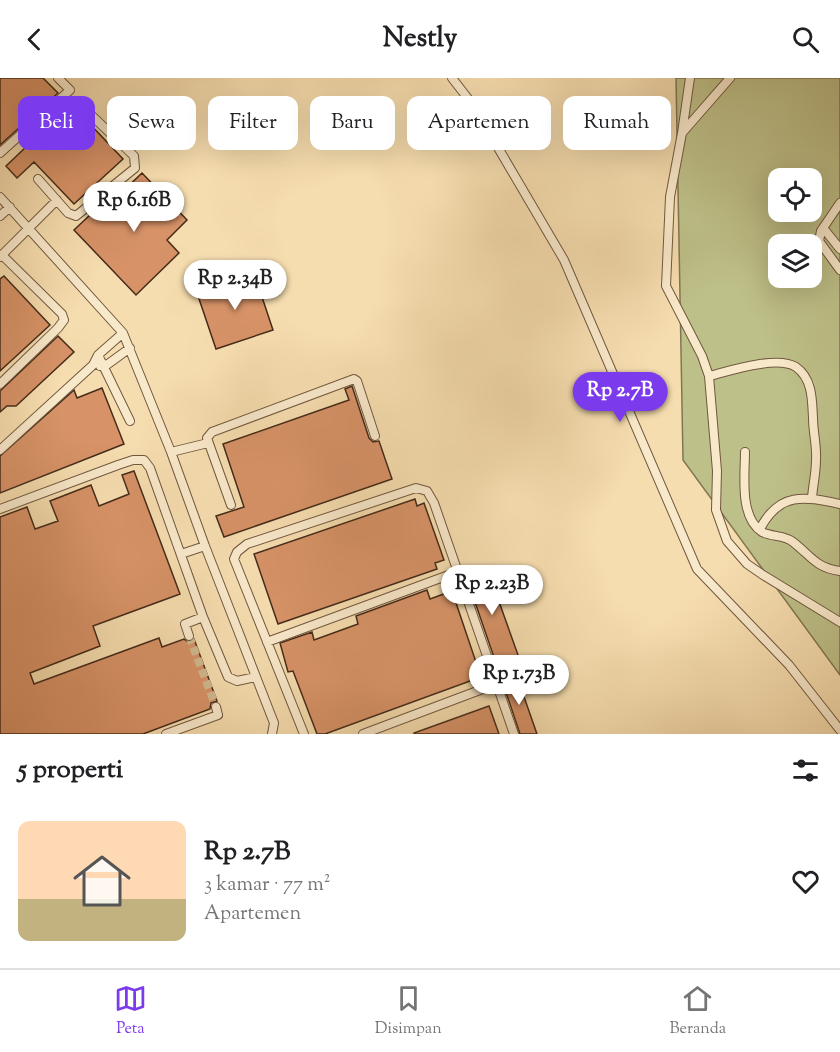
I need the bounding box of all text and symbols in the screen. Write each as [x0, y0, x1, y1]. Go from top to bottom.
text: Nestly [383, 20, 457, 59]
icon: back [18, 23, 51, 56]
icon: search [789, 23, 822, 56]
chip: Beli [18, 96, 95, 150]
chip: Sewa [107, 96, 196, 150]
chip: Filter [208, 96, 298, 150]
chip: Baru [310, 96, 395, 150]
chip: Apartemen [407, 96, 551, 150]
chip: Rumah [563, 96, 671, 150]
map controls [768, 168, 822, 288]
button: locate [768, 168, 822, 222]
pin: Rp 6.16B [72, 182, 196, 233]
text: Rp 6.16B [97, 187, 171, 216]
button: layers [768, 234, 822, 288]
pin: Rp 2.34B [173, 260, 297, 311]
text: Rp 2.34B [198, 265, 272, 294]
pin: Rp 2.7B [565, 372, 675, 423]
text: Rp 2.7B [587, 377, 653, 406]
pin: Rp 2.23B [430, 565, 554, 616]
text: Rp 2.23B [455, 570, 529, 599]
pin: Rp 1.73B [457, 655, 581, 706]
text: Rp 1.73B [483, 660, 555, 689]
text: 5 properti [18, 752, 123, 789]
icon: filters [789, 754, 822, 787]
text: Rp 2.7B [204, 834, 291, 871]
icon: home [66, 845, 138, 917]
icon: heart [789, 865, 822, 898]
text: 3 kamar · 77 m² [204, 871, 331, 900]
text: Apartemen [204, 900, 301, 929]
tab: Peta [114, 982, 147, 1041]
tab: Disimpan [375, 982, 442, 1041]
tab: Beranda [669, 982, 726, 1041]

